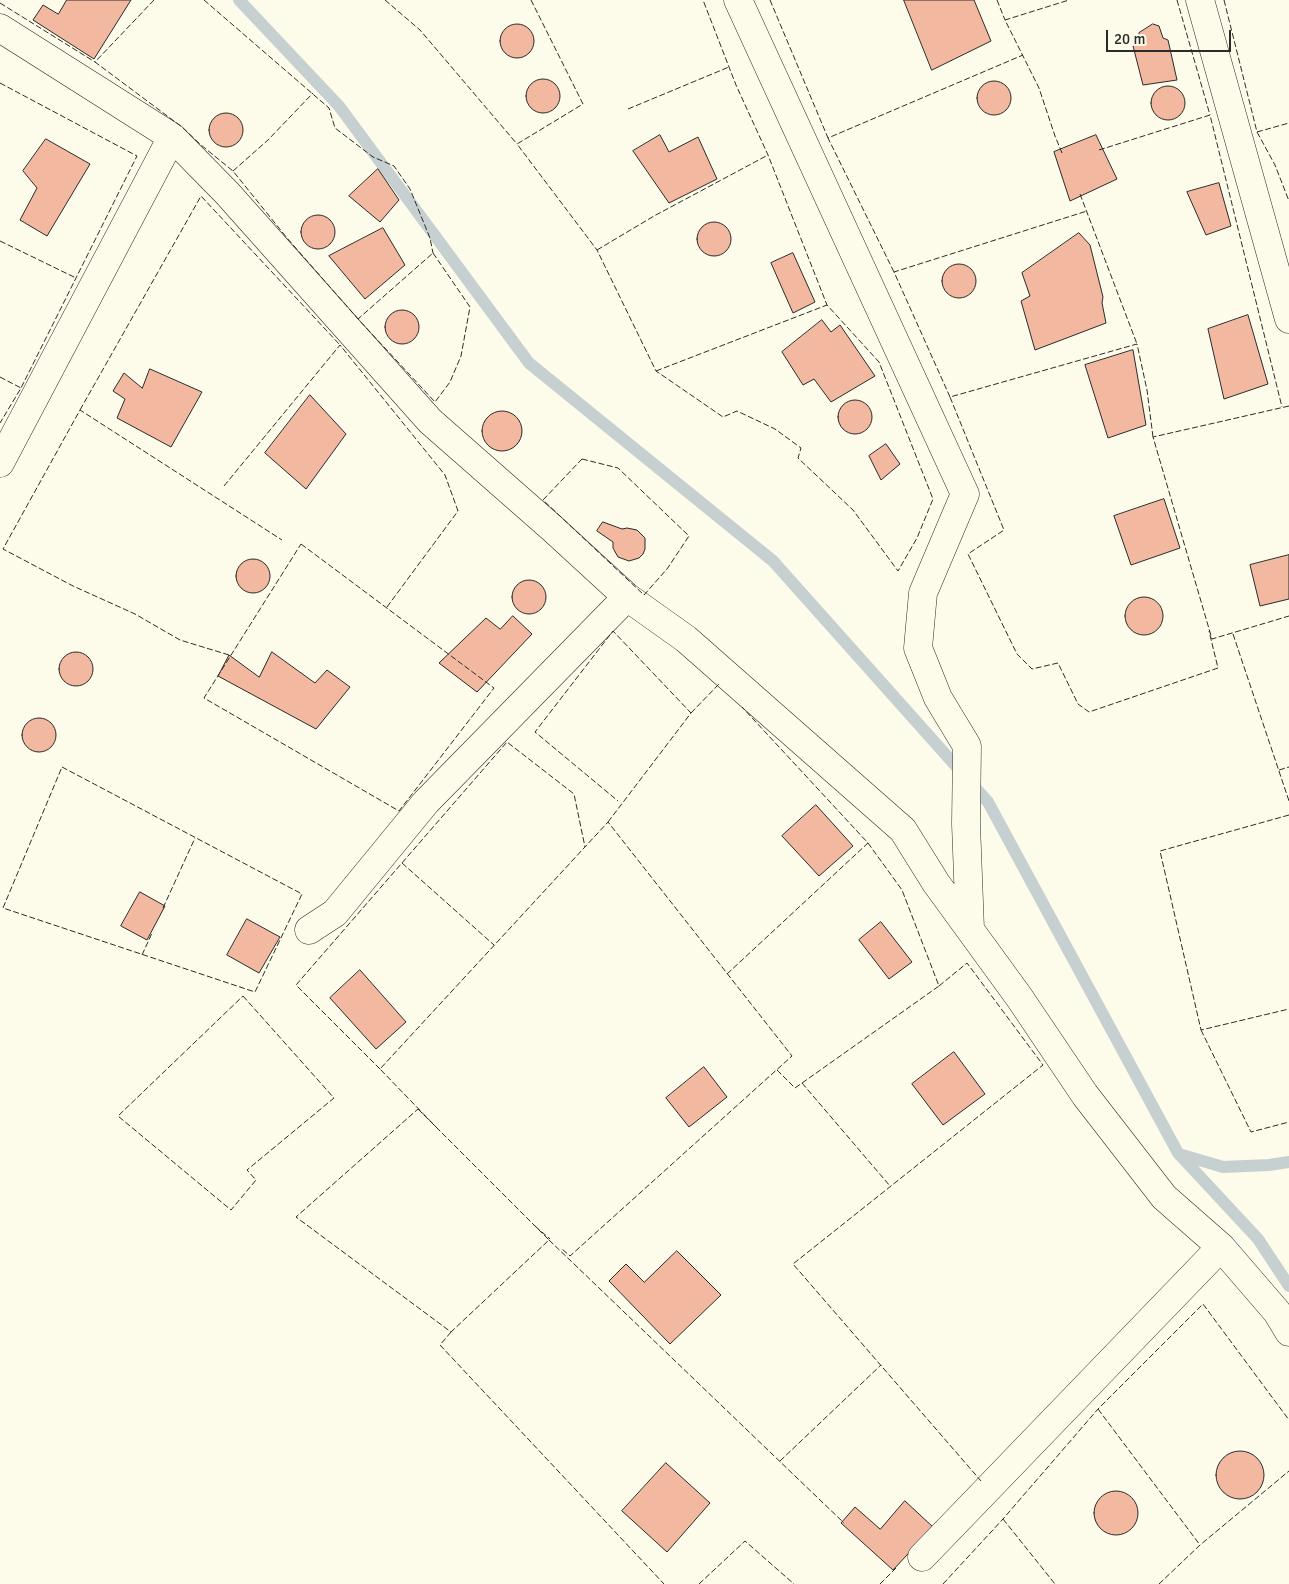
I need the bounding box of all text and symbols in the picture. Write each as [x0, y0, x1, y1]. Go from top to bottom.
scale bar [1109, 20, 1234, 52]
text: 20 m [1114, 30, 1145, 48]

